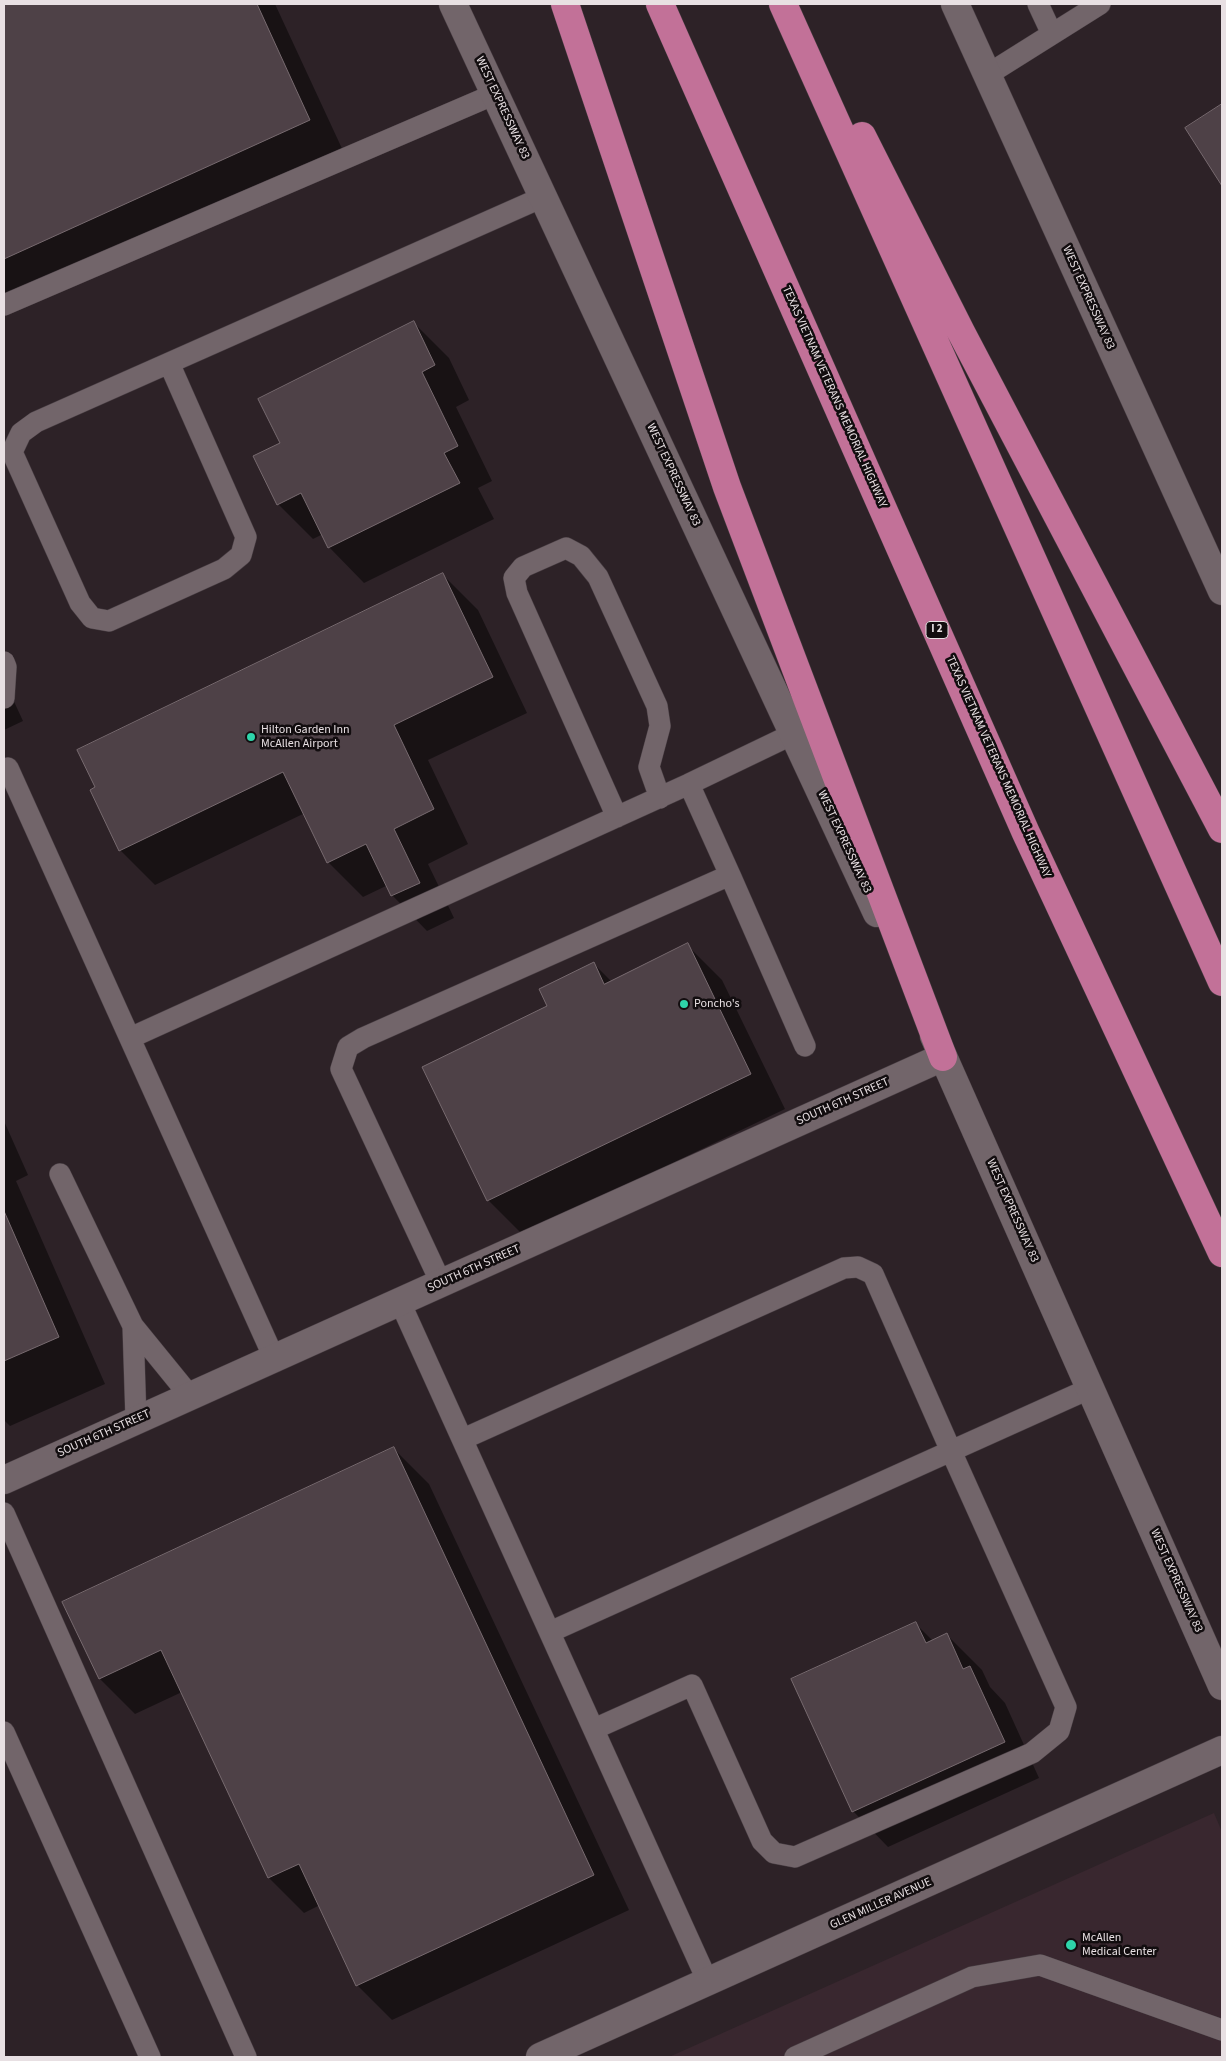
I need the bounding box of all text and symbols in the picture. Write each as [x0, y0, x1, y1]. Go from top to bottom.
street label: WEST EXPRESSWAY 83 [472, 54, 532, 162]
street label: WEST EXPRESSWAY 83 [1059, 244, 1117, 352]
street label: TEXAS VIETNAM VETERANS MEMORIAL HIGHWAY [778, 284, 890, 510]
street label: WEST EXPRESSWAY 83 [643, 421, 703, 529]
road number: I 2 [926, 622, 948, 638]
street label: TEXAS VIETNAM VETERANS MEMORIAL HIGHWAY [942, 654, 1054, 880]
place label: Hilton Garden Inn McAllen Airport [261, 723, 350, 751]
marker: Hilton Garden Inn McAllen Airport [245, 731, 257, 743]
street label: WEST EXPRESSWAY 83 [814, 788, 874, 896]
place label: Poncho's [694, 997, 740, 1011]
marker: Poncho's [678, 998, 690, 1010]
street label: SOUTH 6TH STREET [794, 1075, 892, 1129]
street label: WEST EXPRESSWAY 83 [983, 1157, 1041, 1265]
street label: SOUTH 6TH STREET [425, 1242, 523, 1296]
street label: SOUTH 6TH STREET [55, 1407, 153, 1461]
street label: WEST EXPRESSWAY 83 [1147, 1527, 1205, 1635]
street label: GLEN MILLER AVENUE [828, 1875, 934, 1933]
place label: McAllen Medical Center [1082, 1931, 1157, 1959]
marker: McAllen Medical Center [1064, 1938, 1078, 1952]

